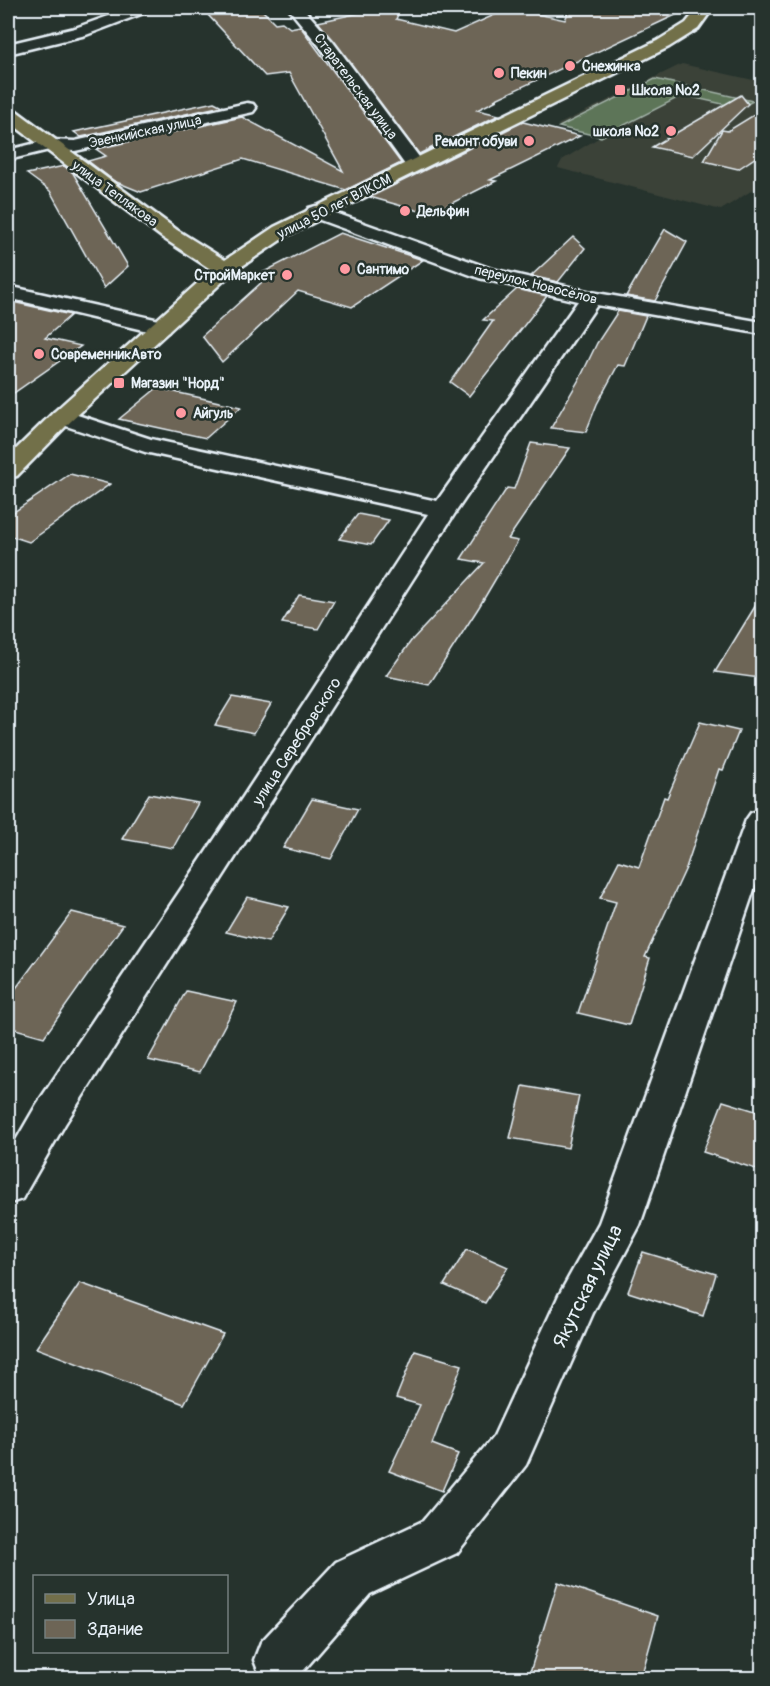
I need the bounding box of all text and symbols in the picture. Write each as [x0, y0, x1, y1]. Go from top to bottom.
street label: Старательская улица [310, 30, 401, 143]
place label: Снежинка [582, 58, 641, 75]
marker: Снежинка [563, 59, 577, 73]
place label: Пекин [511, 65, 547, 82]
marker: Пекин [492, 66, 506, 80]
place label: Школа №2 [631, 82, 700, 99]
marker: Школа №2 [613, 83, 627, 97]
street label: Эвенкийская улица [87, 111, 203, 152]
place label: школа №2 [593, 123, 659, 140]
marker: школа №2 [664, 124, 678, 138]
place label: Ремонт обуви [435, 133, 518, 150]
marker: Ремонт обуви [522, 134, 536, 148]
street label: улица Теплякова [68, 156, 161, 230]
street label: улица 50 лет ВЛКСМ [274, 170, 394, 243]
place label: Дельфин [416, 203, 469, 220]
marker: Дельфин [398, 204, 412, 218]
place label: Сантимо [357, 261, 410, 278]
street label: переулок Новосёлов [473, 261, 599, 308]
marker: Сантимо [338, 262, 352, 276]
place label: СтройМаркет [194, 267, 276, 284]
marker: СтройМаркет [280, 268, 294, 282]
place label: СовременникАвто [51, 346, 162, 363]
marker: СовременникАвто [32, 347, 46, 361]
place label: Магазин "Норд" [131, 375, 225, 392]
marker: Магазин "Норд" [112, 376, 126, 390]
place label: Айгуль [193, 405, 233, 422]
marker: Айгуль [174, 406, 188, 420]
street label: улица Серебровского [247, 673, 346, 810]
street label: Якутская улица [547, 1221, 628, 1352]
legend [33, 1575, 228, 1653]
text: Улица [87, 1588, 135, 1611]
text: Здание [87, 1618, 143, 1641]

